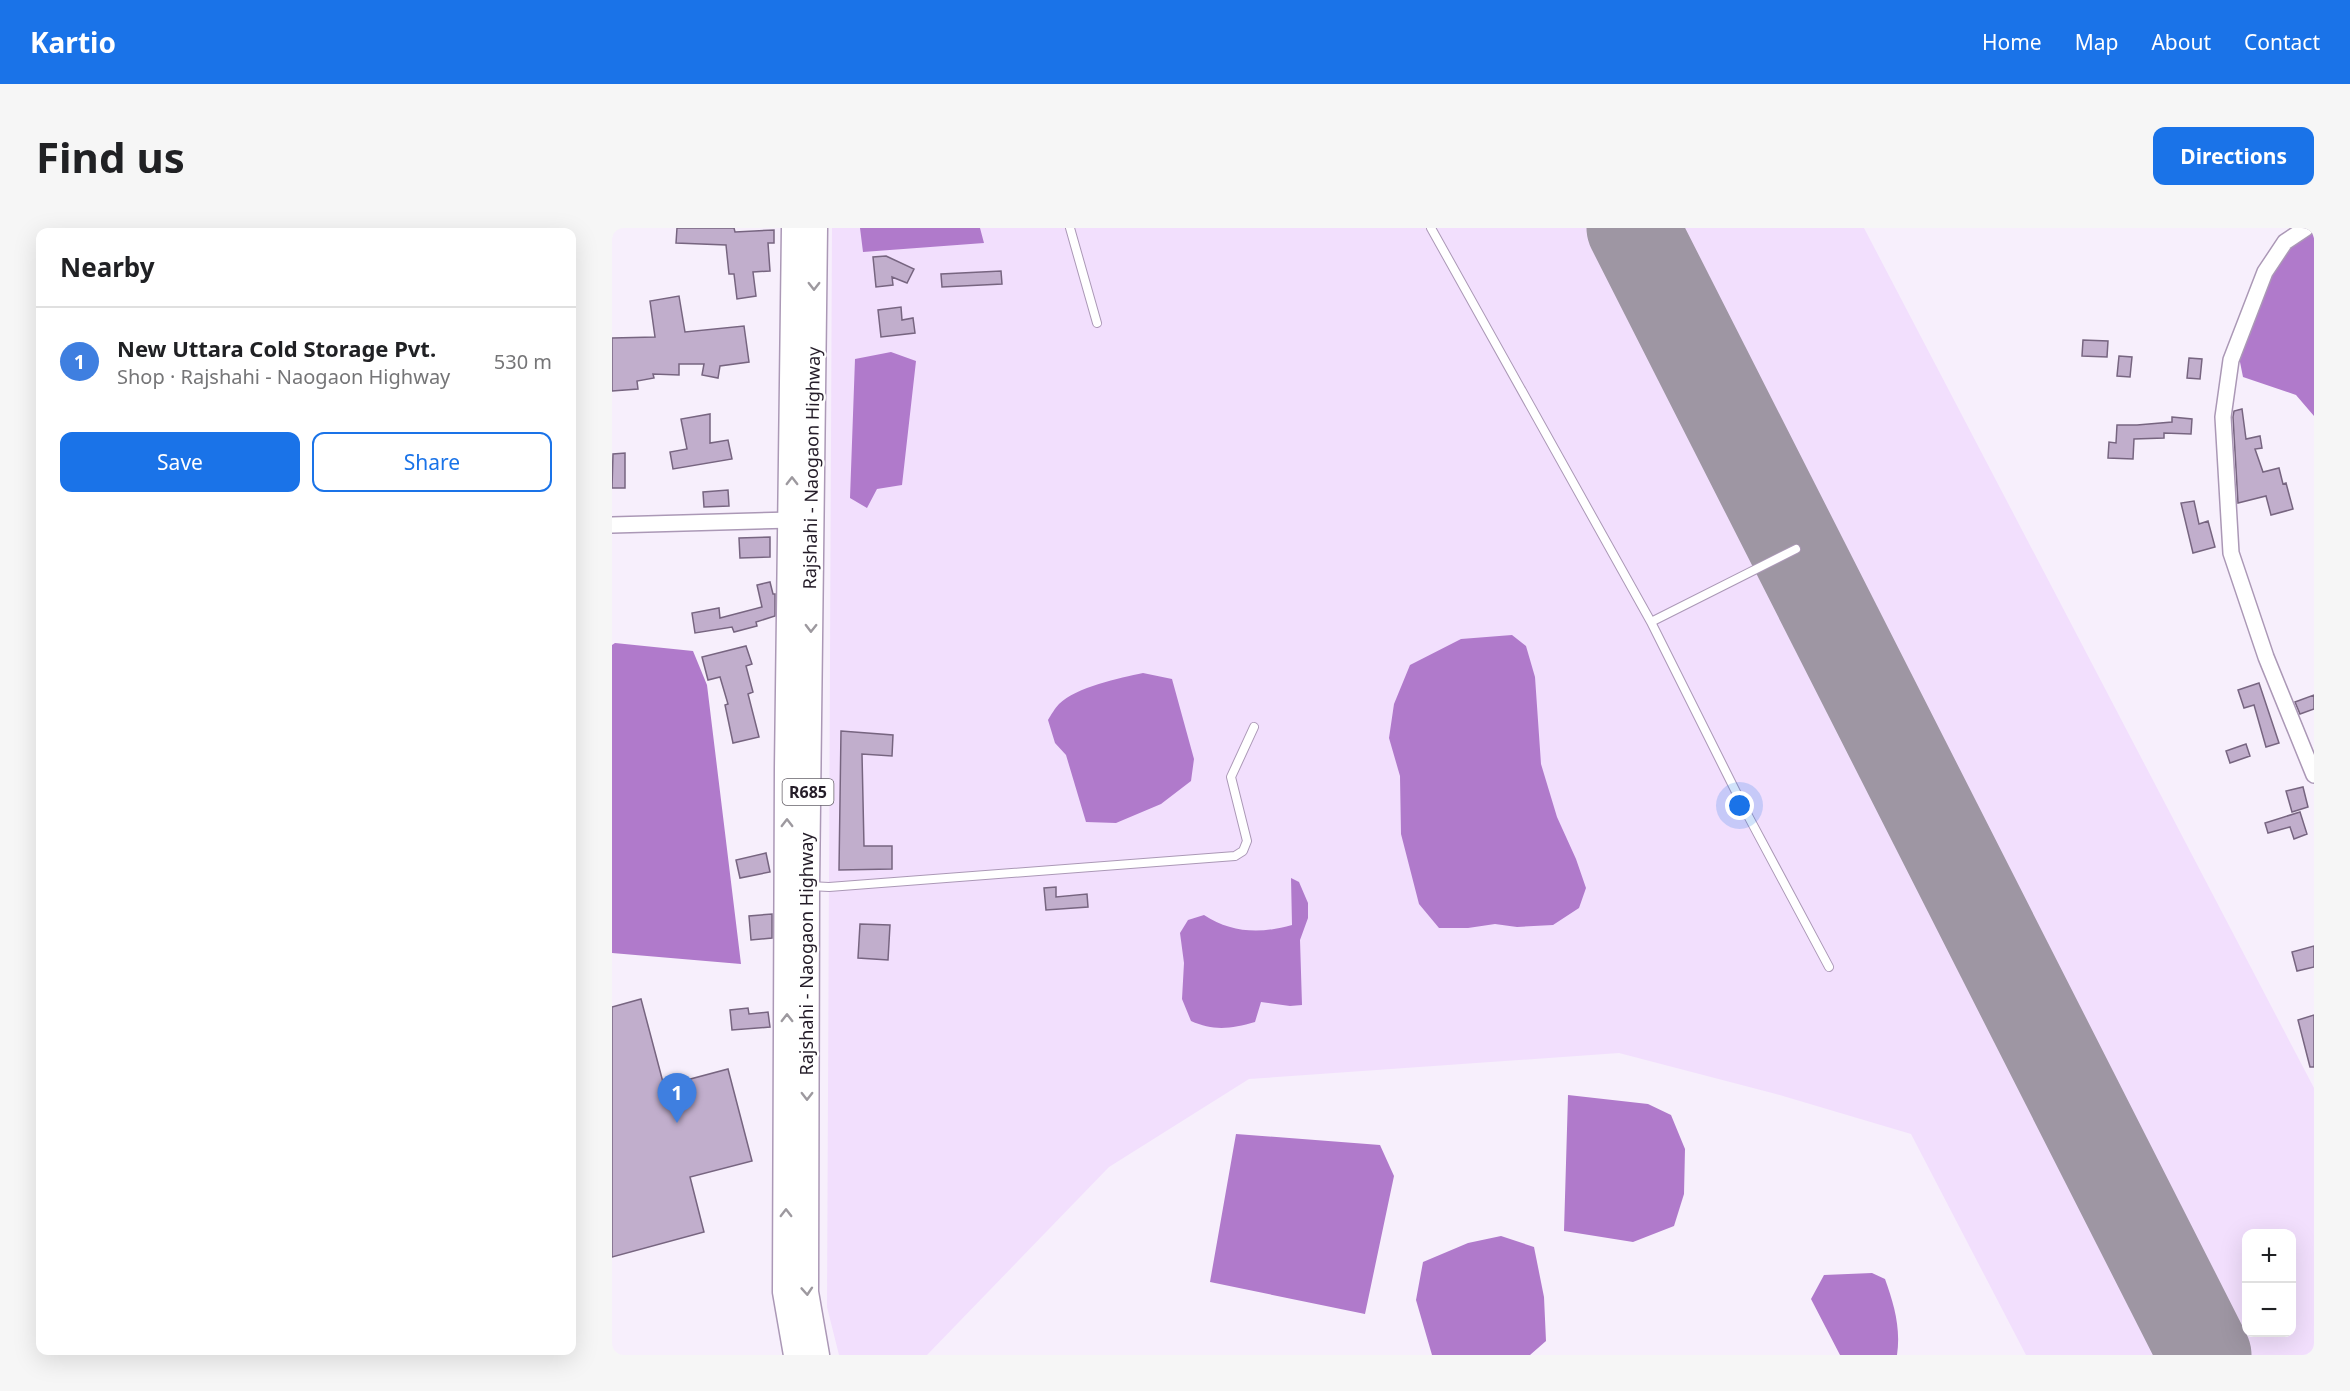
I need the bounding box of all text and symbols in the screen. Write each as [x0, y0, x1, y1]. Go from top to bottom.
text: Kartio [30, 23, 116, 61]
text: Home [1982, 28, 2042, 56]
text: Map [2075, 28, 2118, 56]
text: About [2151, 28, 2211, 56]
text: Contact [2244, 28, 2320, 56]
button: Directions [2153, 127, 2314, 185]
text: Find us [36, 128, 185, 185]
text: Nearby [60, 249, 155, 285]
one-way arrow [808, 282, 820, 291]
text: New Uttara Cold Storage Pvt. [117, 333, 436, 363]
street label: Rajshahi - Naogaon Highway [797, 346, 825, 590]
text: 1 [74, 348, 85, 375]
text: 530 m [494, 348, 552, 375]
text: Shop · Rajshahi - Naogaon Highway [117, 363, 450, 390]
button: Save [60, 432, 300, 492]
button: Share [312, 432, 552, 492]
one-way arrow [786, 477, 798, 486]
one-way arrow [804, 624, 817, 633]
road number: R685 [782, 779, 834, 805]
your location [1725, 791, 1754, 820]
one-way arrow [781, 819, 793, 828]
street label: Rajshahi - Naogaon Highway [794, 832, 818, 1075]
one-way arrow [781, 1014, 793, 1023]
pin: 1 [658, 1074, 696, 1123]
one-way arrow [801, 1092, 813, 1101]
one-way arrow [780, 1209, 792, 1218]
map controls [2242, 1229, 2296, 1337]
button: + [2242, 1229, 2296, 1283]
button: − [2242, 1283, 2296, 1337]
one-way arrow [800, 1287, 813, 1296]

